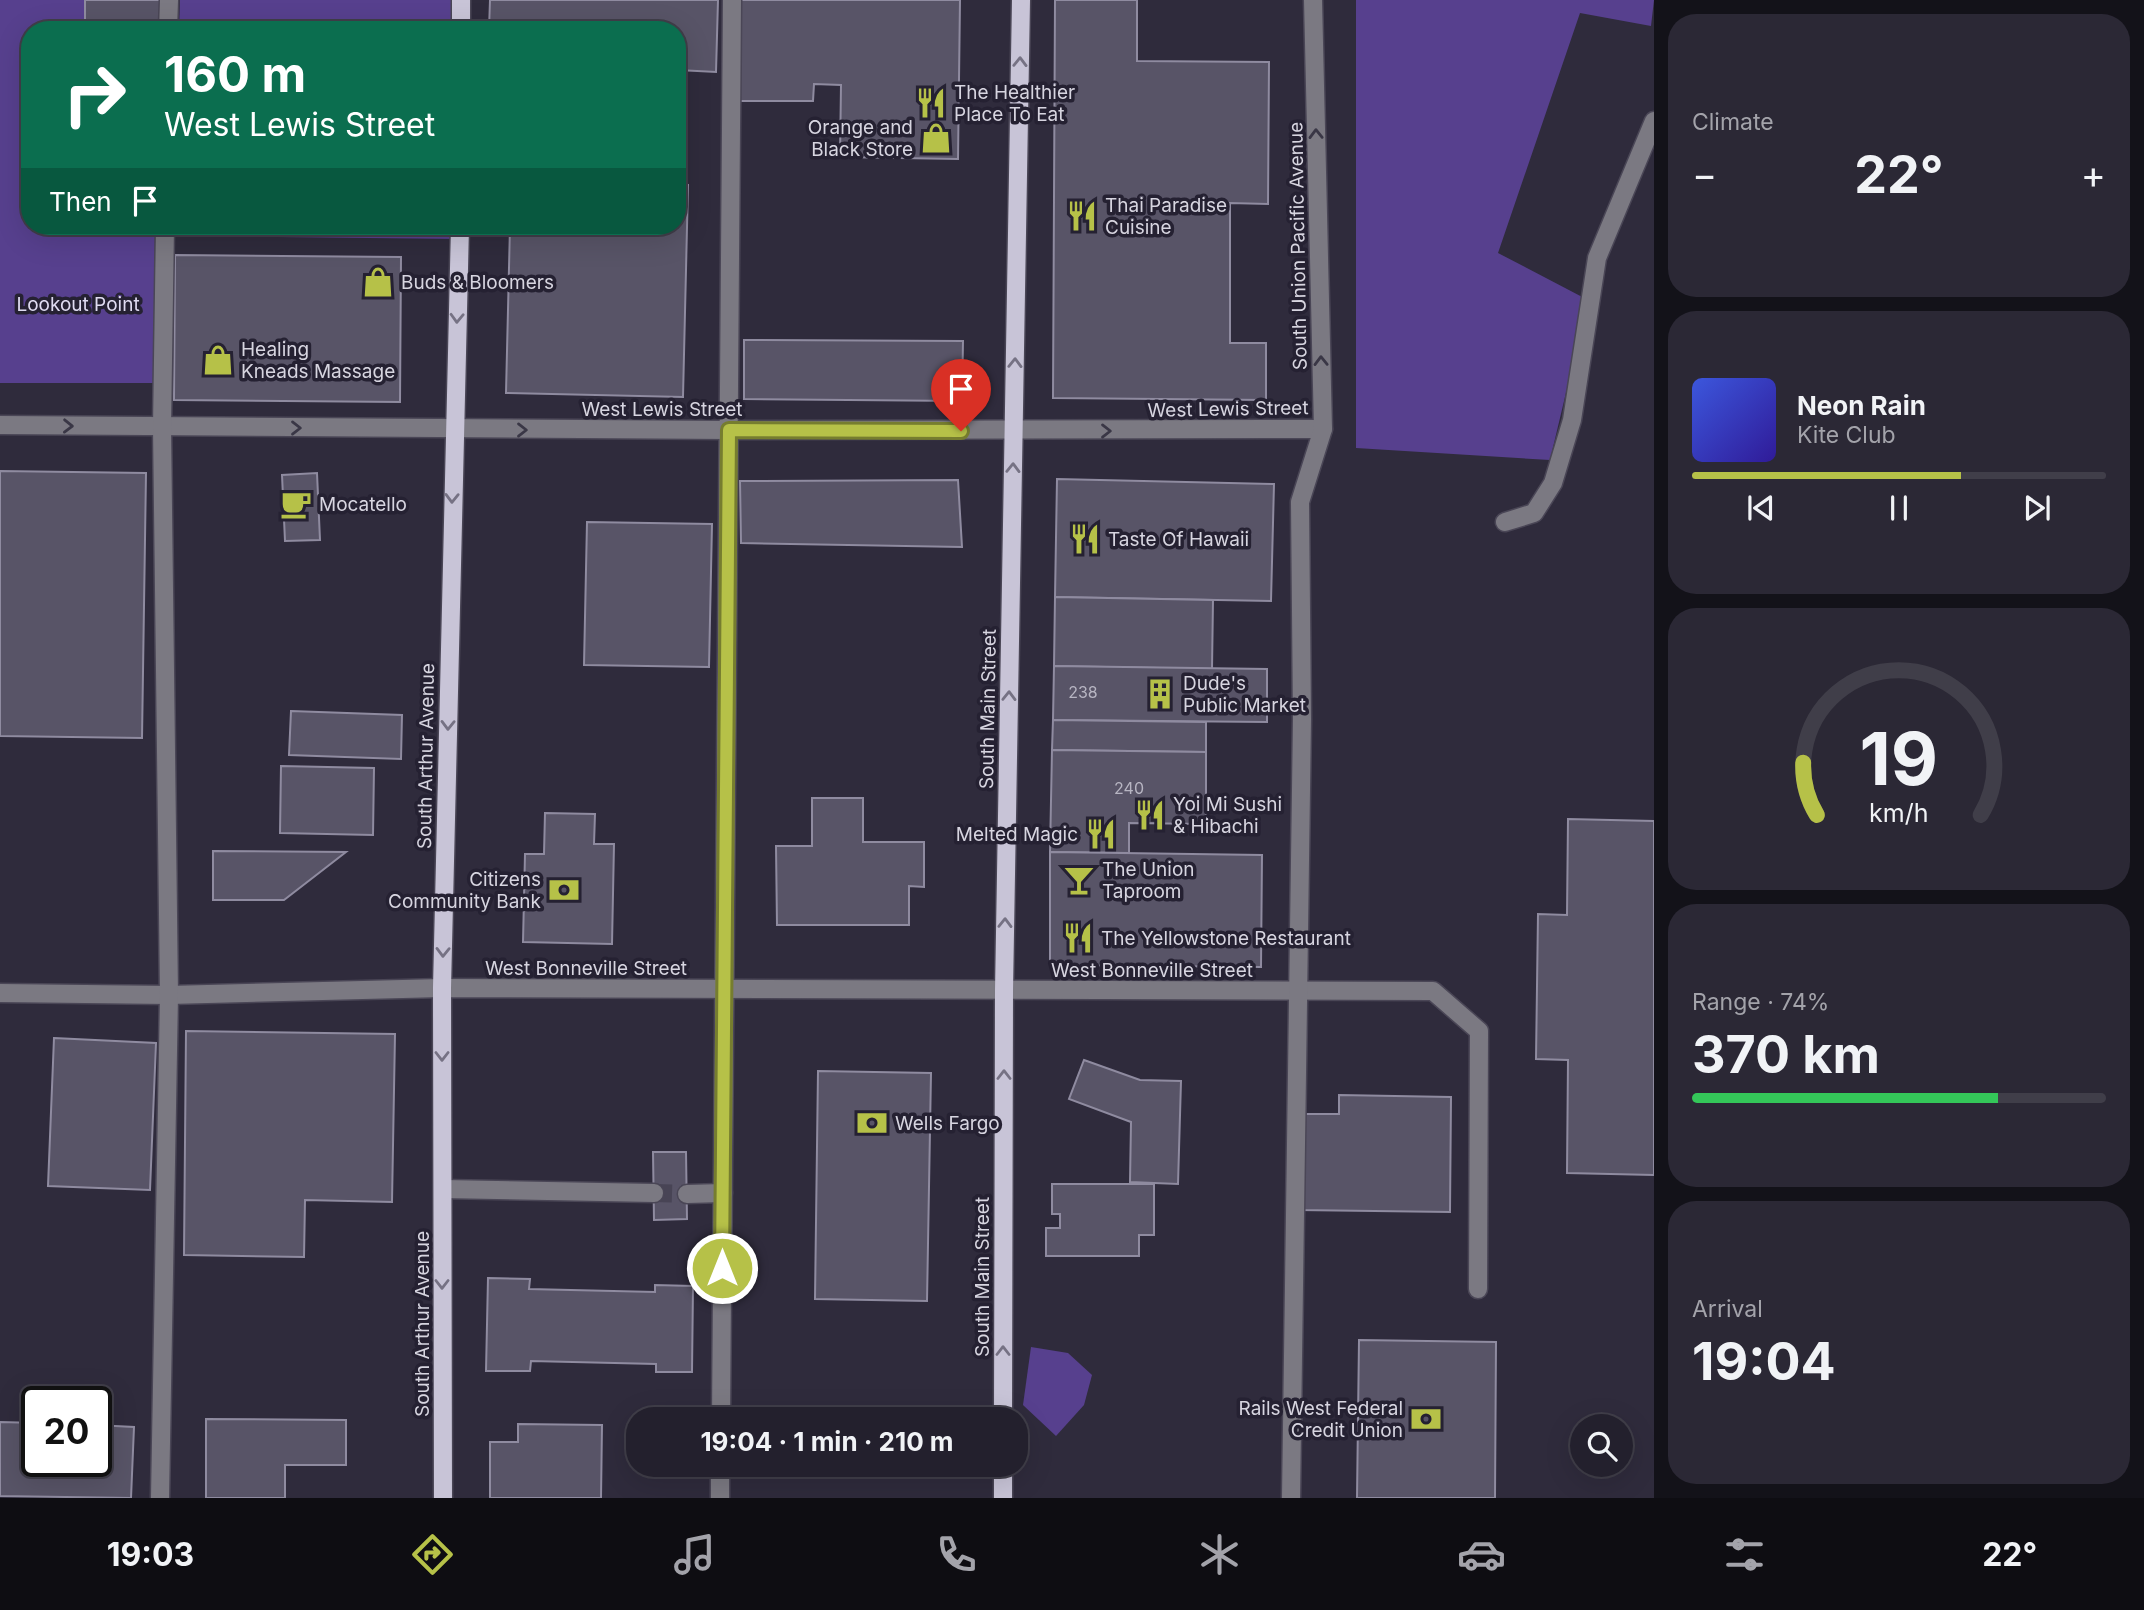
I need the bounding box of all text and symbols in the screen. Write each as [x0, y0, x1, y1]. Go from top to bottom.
text: 160 m [164, 45, 306, 104]
icon: right [49, 49, 140, 140]
one-way arrow [1012, 56, 1028, 66]
place label: The Healthier Place To Eat [954, 81, 1075, 126]
restaurant icon: The Healthier Place To Eat [914, 86, 948, 120]
text: West Lewis Street [164, 105, 435, 144]
text: Climate [1692, 108, 1774, 136]
place label: Orange and Black Store [808, 116, 913, 161]
shop icon: Orange and Black Store [919, 121, 953, 155]
street label: South Union Pacific Avenue [1284, 122, 1312, 370]
one-way arrow [1309, 128, 1324, 139]
text: 22° [1854, 143, 1944, 206]
text: − [1692, 151, 1717, 197]
text: + [2081, 151, 2106, 197]
icon: arrive [126, 182, 164, 220]
text: Then [49, 186, 112, 217]
place label: Thai Paradise Cuisine [1105, 194, 1227, 239]
restaurant icon: Thai Paradise Cuisine [1065, 199, 1099, 233]
shop icon: Buds & Bloomers [361, 265, 395, 299]
place label: Buds & Bloomers [401, 271, 554, 294]
park label: Lookout Point [16, 293, 140, 316]
one-way arrow [450, 313, 465, 324]
place label: Healing Kneads Massage [241, 338, 395, 383]
shop icon: Healing Kneads Massage [201, 343, 235, 377]
one-way arrow [1314, 355, 1329, 366]
one-way arrow [1007, 357, 1022, 368]
pin [931, 359, 991, 431]
icon: arrive [942, 370, 980, 408]
text: Neon Rain [1797, 390, 1926, 421]
street label: West Lewis Street [1147, 396, 1309, 422]
street label: West Lewis Street [581, 398, 743, 421]
one-way arrow [63, 418, 74, 434]
one-way arrow [291, 420, 301, 436]
text: Kite Club [1797, 421, 1896, 449]
one-way arrow [517, 422, 528, 438]
one-way arrow [1101, 423, 1112, 439]
one-way arrow [1005, 462, 1020, 473]
cafe icon: Mocatello [279, 487, 313, 521]
icon: previous [1742, 489, 1780, 527]
icon: pause [1880, 489, 1918, 527]
icon: next [2018, 489, 2056, 527]
one-way arrow [445, 492, 460, 503]
place label: Mocatello [319, 493, 407, 516]
restaurant icon: Taste Of Hawaii [1068, 522, 1102, 556]
place label: Taste Of Hawaii [1108, 528, 1249, 551]
street label: South Main Street [975, 629, 1001, 789]
street label: South Arthur Avenue [413, 663, 439, 849]
place label: Dude's Public Market [1183, 672, 1306, 717]
building icon: Dude's Public Market [1143, 677, 1177, 711]
house number: 238 [1068, 682, 1098, 702]
one-way arrow [1001, 690, 1017, 700]
text: 19 [1860, 714, 1938, 803]
one-way arrow [440, 720, 455, 731]
house number: 240 [1114, 778, 1144, 798]
place label: Yoi Mi Sushi & Hibachi [1173, 793, 1282, 838]
restaurant icon: Yoi Mi Sushi & Hibachi [1133, 798, 1167, 832]
text: km/h [1869, 798, 1929, 828]
restaurant icon: Melted Magic [1084, 817, 1118, 851]
place label: Melted Magic [956, 823, 1078, 846]
place label: The Union Taproom [1102, 858, 1195, 903]
bar icon: The Union Taproom [1062, 863, 1096, 897]
place label: Citizens Community Bank [388, 868, 542, 913]
bank icon: Citizens Community Bank [547, 873, 581, 907]
one-way arrow [997, 917, 1013, 928]
restaurant icon: The Yellowstone Restaurant [1061, 921, 1095, 955]
place label: The Yellowstone Restaurant [1101, 927, 1351, 950]
one-way arrow [435, 948, 451, 958]
street label: West Bonneville Street [485, 957, 687, 980]
street label: West Bonneville Street [1051, 959, 1253, 982]
text: Range · 74% [1692, 988, 1829, 1016]
text: 370 km [1692, 1023, 1880, 1086]
one-way arrow [434, 1051, 450, 1062]
one-way arrow [996, 1069, 1012, 1079]
bank icon: Wells Fargo [855, 1106, 889, 1140]
place label: Wells Fargo [895, 1112, 1000, 1135]
street label: South Main Street [971, 1197, 994, 1357]
street label: South Arthur Avenue [411, 1231, 434, 1417]
position arrow [685, 1231, 759, 1305]
one-way arrow [434, 1279, 450, 1289]
text: Arrival [1692, 1295, 1763, 1323]
text: 19:04 [1692, 1330, 1836, 1393]
one-way arrow [995, 1345, 1011, 1356]
speed limit sign: 20 [21, 1386, 112, 1477]
place label: Rails West Federal Credit Union [1239, 1397, 1403, 1442]
bank icon: Rails West Federal Credit Union [1409, 1402, 1443, 1436]
map controls [1570, 1414, 1633, 1477]
button: search [1570, 1414, 1633, 1477]
text: 19:04 · 1 min · 210 m [700, 1426, 954, 1457]
icon: directions [408, 1530, 457, 1579]
icon: music [670, 1530, 719, 1579]
icon: phone [932, 1530, 981, 1579]
icon: climate [1195, 1530, 1244, 1579]
icon: car [1457, 1530, 1506, 1579]
icon: filters [1720, 1530, 1769, 1579]
text: 19:03 [107, 1535, 194, 1574]
text: 22° [1982, 1535, 2037, 1574]

